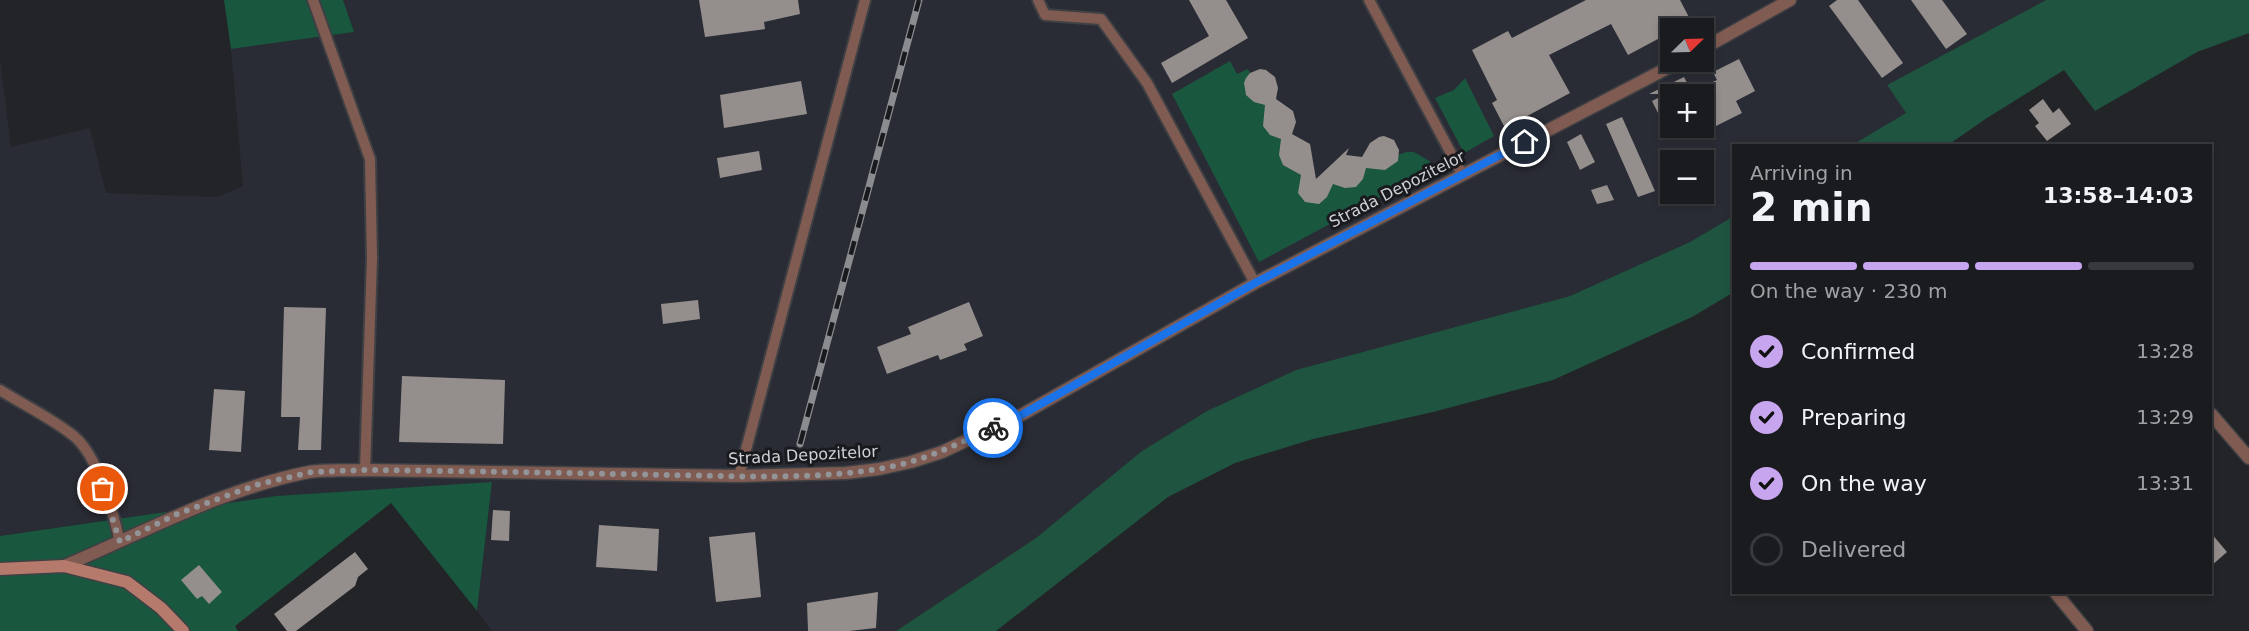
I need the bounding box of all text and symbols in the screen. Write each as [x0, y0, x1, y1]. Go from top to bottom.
north arrow [1660, 18, 1714, 72]
map controls [1660, 18, 1714, 204]
button: + [1660, 84, 1714, 138]
pin [1499, 116, 1550, 167]
icon: home [1508, 125, 1541, 158]
street label: Strada Depozitelor [1326, 146, 1468, 231]
button: − [1660, 150, 1714, 204]
text: Arriving in [1750, 161, 1853, 185]
text: 13:58–14:03 [2043, 183, 2194, 208]
text: 2 min [1750, 185, 1872, 230]
text: On the way · 230 m [1750, 279, 1948, 303]
icon: check [1750, 335, 1783, 368]
text: Confirmed [1801, 339, 1915, 364]
text: 13:28 [2136, 339, 2194, 363]
courier [963, 398, 1023, 458]
icon: check [1750, 401, 1783, 434]
text: Preparing [1801, 405, 1907, 430]
text: 13:29 [2136, 405, 2194, 429]
icon: bike [977, 412, 1010, 445]
street label: Strada Depozitelor [728, 442, 879, 468]
pin [77, 463, 128, 514]
icon: check [1750, 467, 1783, 500]
text: On the way [1801, 471, 1927, 496]
text: 13:31 [2136, 471, 2194, 495]
icon: bag [86, 472, 119, 505]
text: Delivered [1801, 537, 1906, 562]

